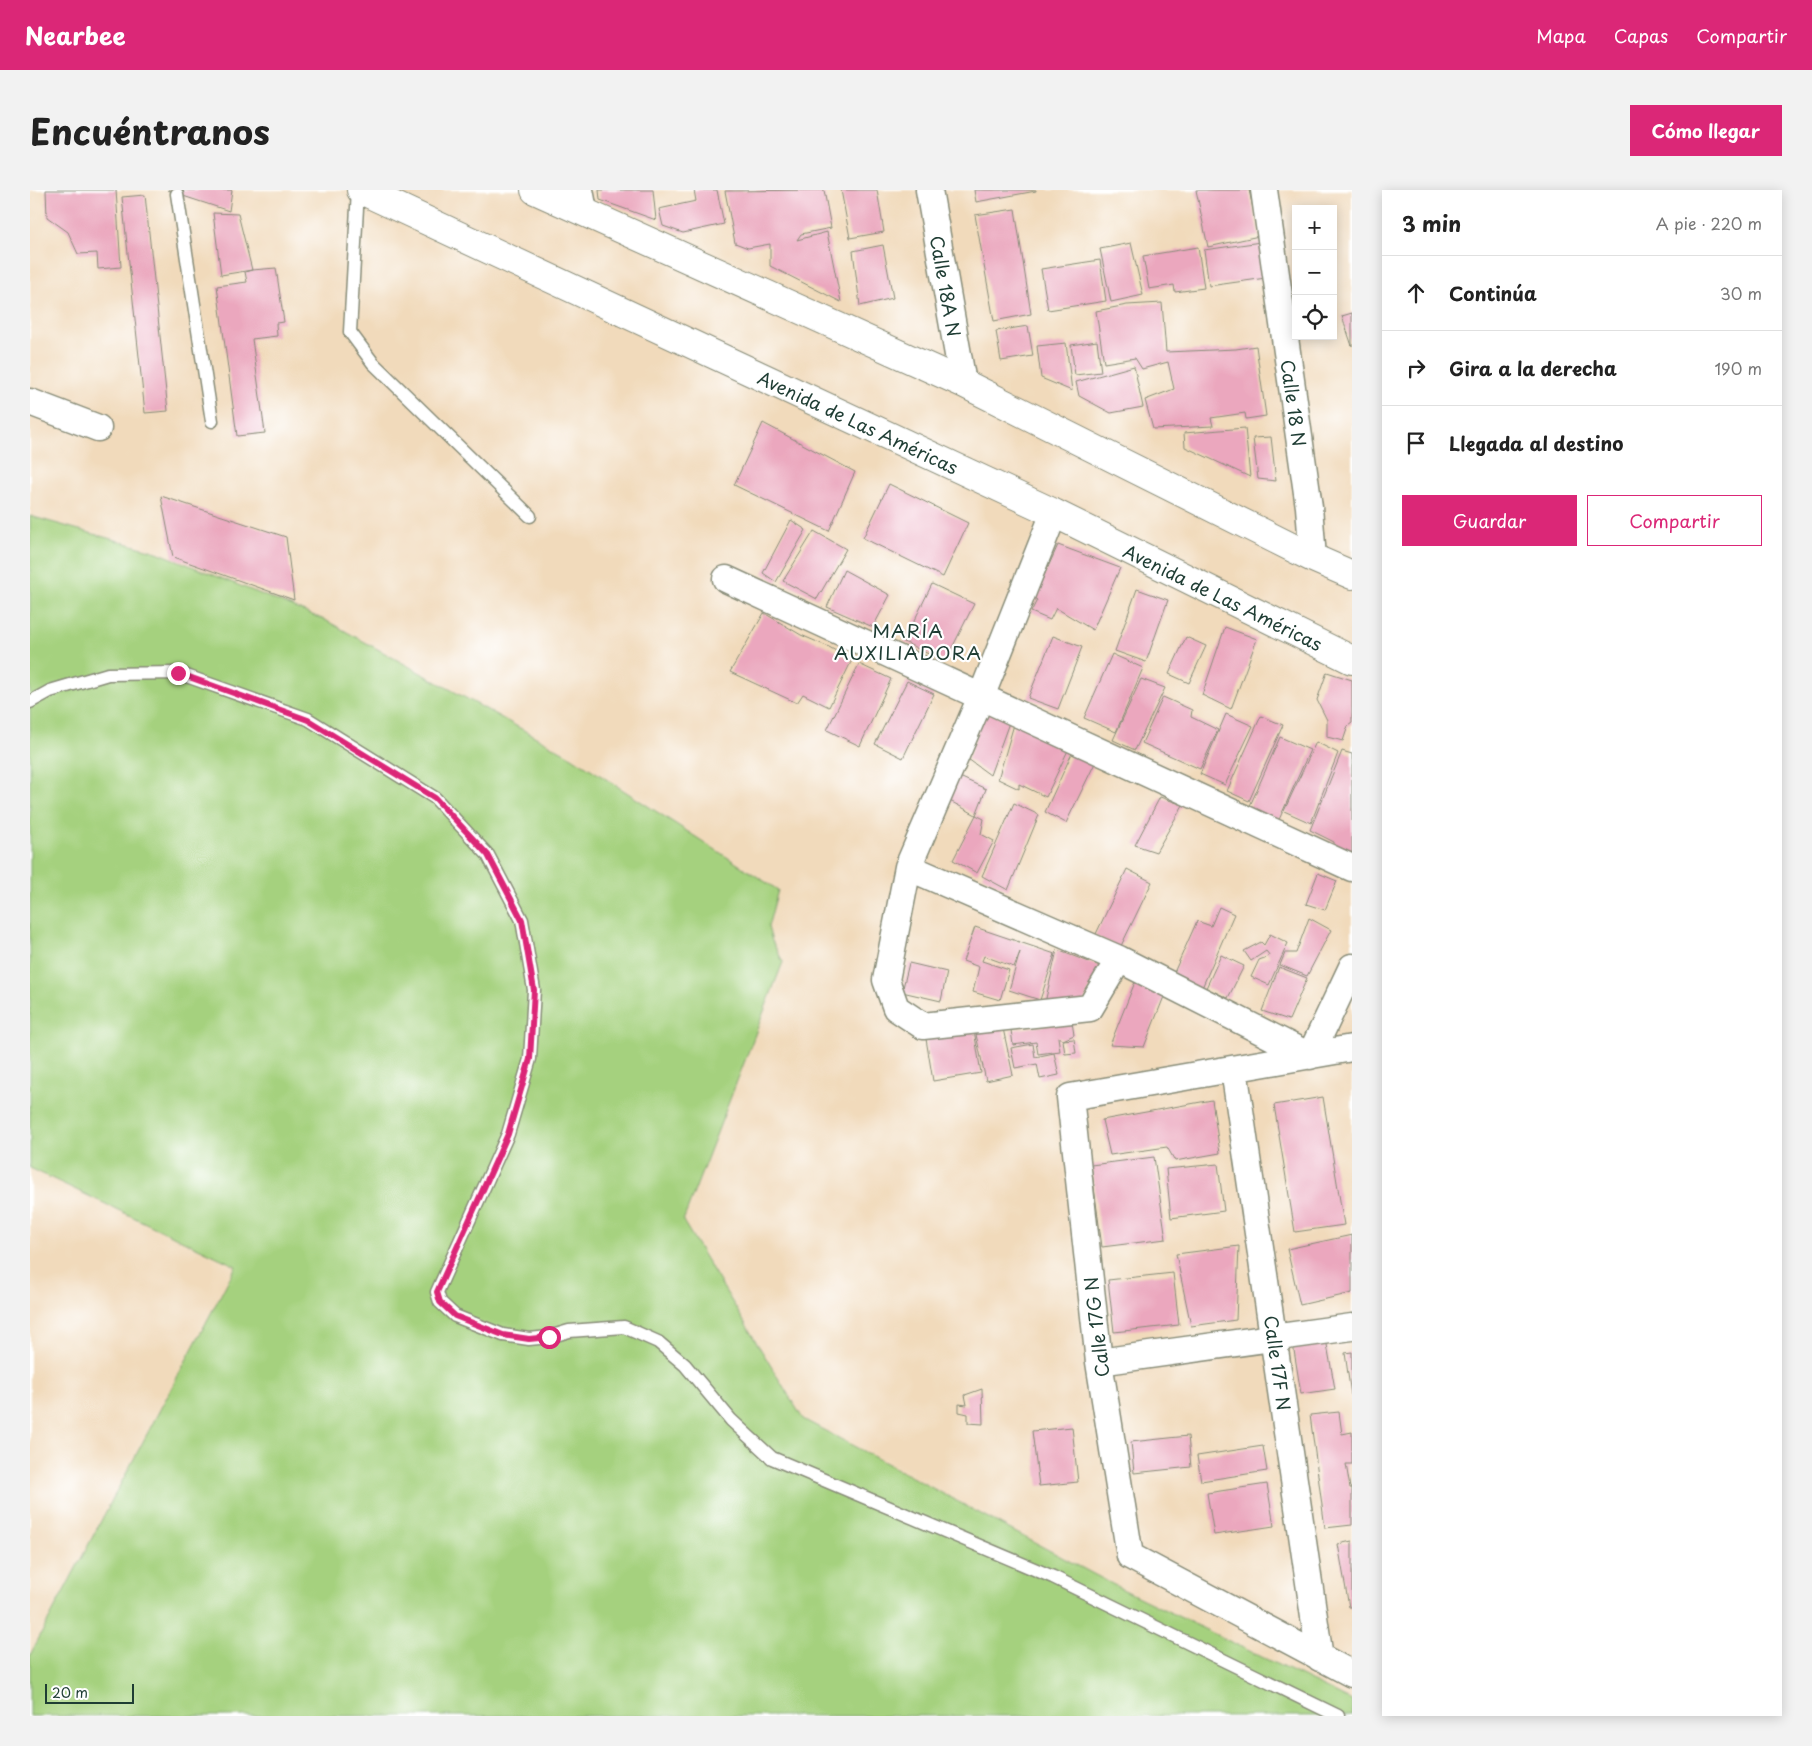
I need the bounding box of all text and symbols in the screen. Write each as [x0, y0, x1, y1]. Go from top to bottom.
text: Nearbee [25, 17, 126, 53]
text: Mapa [1536, 22, 1586, 49]
text: Capas [1614, 22, 1668, 49]
text: Compartir [1696, 22, 1787, 49]
text: Encuéntranos [30, 104, 270, 157]
button: Cómo llegar [1630, 105, 1782, 156]
map controls [1292, 205, 1337, 340]
button: + [1292, 205, 1337, 250]
text: 3 min [1402, 207, 1461, 239]
text: A pie · 220 m [1656, 211, 1762, 235]
street label: Calle 18A N [924, 233, 968, 339]
button: − [1292, 250, 1337, 295]
icon: ahead [1402, 279, 1430, 307]
text: Continúa [1449, 279, 1537, 307]
text: 30 m [1720, 281, 1762, 305]
button: locate [1292, 295, 1337, 340]
icon: right [1402, 354, 1430, 382]
text: Gira a la derecha [1449, 354, 1617, 382]
text: 190 m [1714, 356, 1762, 380]
street label: Calle 18 N [1275, 358, 1313, 448]
street label: Avenida de Las Américas [753, 364, 963, 480]
icon: arrive [1402, 429, 1430, 457]
text: Llegada al destino [1449, 429, 1623, 457]
button: Guardar [1402, 495, 1577, 546]
button: Compartir [1587, 495, 1762, 546]
street label: Avenida de Las Américas [1119, 537, 1327, 657]
district label: MARÍA AUXILIADORA [834, 616, 982, 666]
route end [167, 662, 190, 685]
street label: Calle 17G N [1076, 1275, 1116, 1379]
street label: Calle 17F N [1258, 1314, 1298, 1412]
route start [538, 1326, 561, 1349]
scale bar [45, 1681, 134, 1704]
text: 20 m [52, 1682, 88, 1703]

